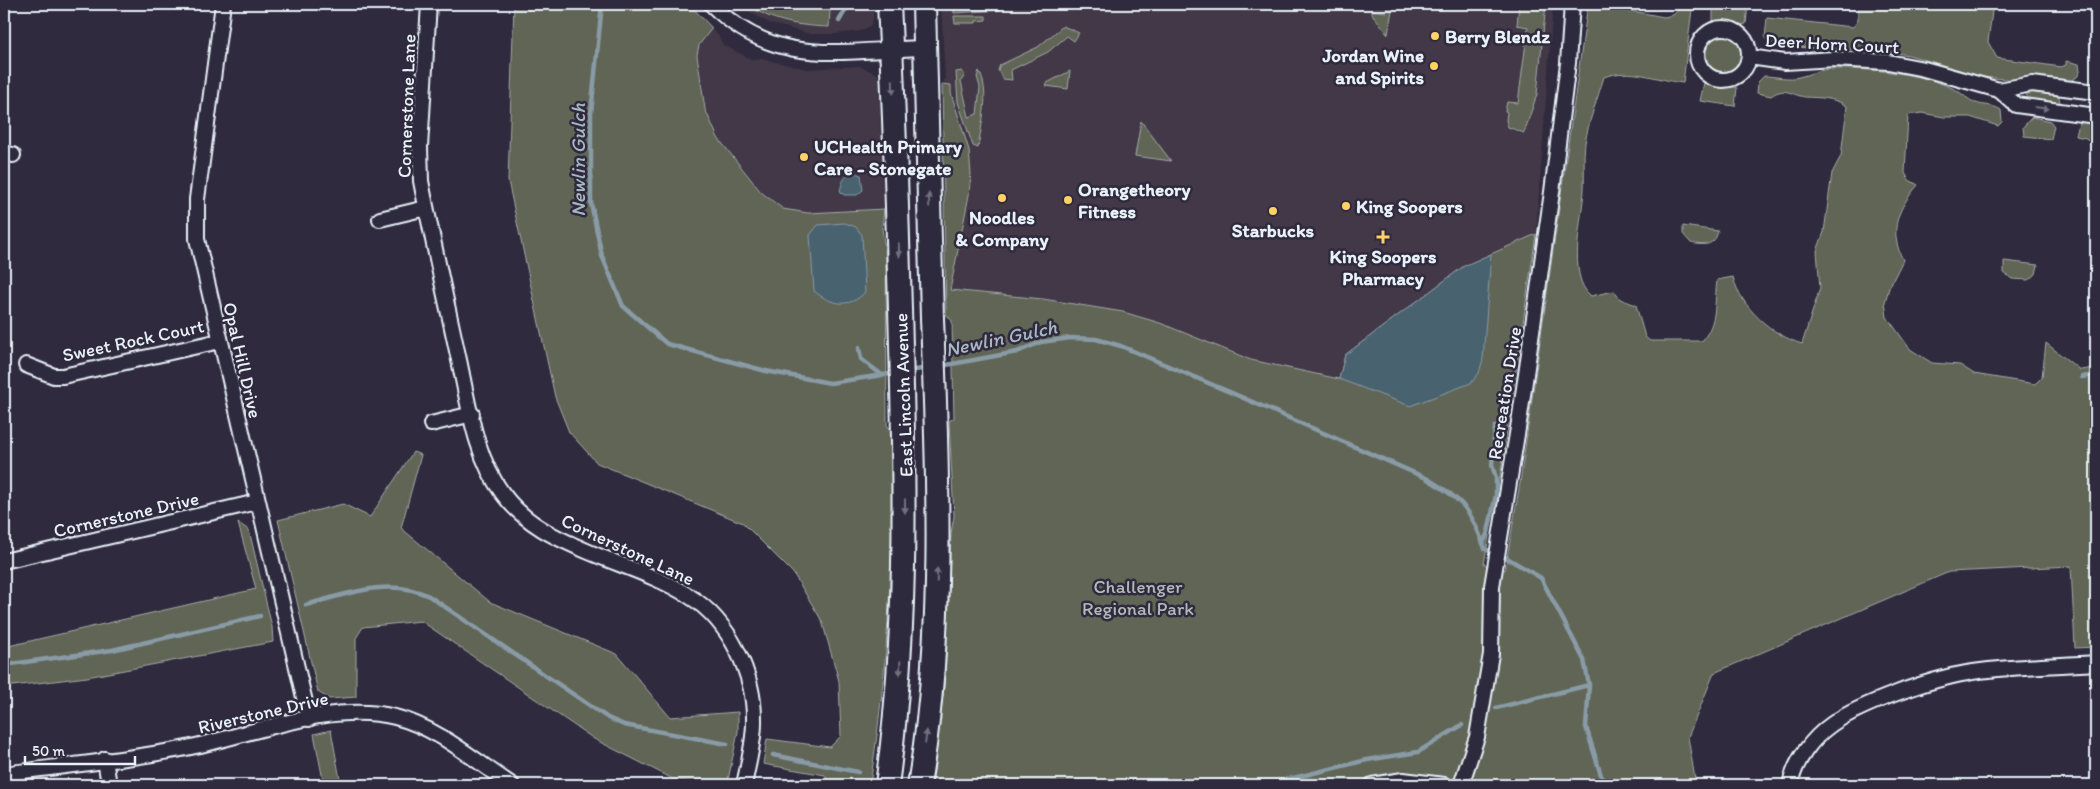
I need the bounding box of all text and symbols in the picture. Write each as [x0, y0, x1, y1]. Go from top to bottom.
place label: Berry Blendz [1445, 25, 1550, 48]
street label: Deer Horn Court [1764, 28, 1900, 59]
marker: Berry Blendz [1429, 30, 1441, 42]
street label: Cornerstone Lane [392, 33, 421, 179]
place label: Jordan Wine and Spirits [1321, 44, 1424, 89]
marker: Jordan Wine and Spirits [1428, 60, 1440, 72]
one-way arrow [889, 80, 897, 96]
water label: Newlin Gulch [566, 103, 590, 217]
one-way arrow [2034, 104, 2050, 112]
place label: UCHealth Primary Care - Stonegate [814, 135, 962, 180]
marker: UCHealth Primary Care - Stonegate [798, 151, 810, 163]
place label: Orangetheory Fitness [1078, 178, 1190, 223]
one-way arrow [924, 192, 932, 208]
marker: Noodles & Company [996, 192, 1008, 204]
marker: Orangetheory Fitness [1062, 194, 1074, 206]
place label: King Soopers [1356, 195, 1463, 218]
marker: King Soopers [1340, 200, 1352, 212]
marker: Starbucks [1267, 205, 1279, 217]
place label: Noodles & Company [956, 206, 1049, 251]
place label: Starbucks [1232, 219, 1315, 242]
marker: King Soopers Pharmacy [1377, 231, 1389, 243]
one-way arrow [895, 242, 903, 258]
place label: King Soopers Pharmacy [1330, 245, 1437, 290]
street label: Opal Hill Drive [218, 300, 267, 420]
street label: East Lincoln Avenue [889, 313, 918, 477]
street label: Sweet Rock Court [60, 314, 206, 367]
water label: Newlin Gulch [943, 314, 1059, 362]
street label: Recreation Drive [1483, 325, 1526, 461]
street label: Cornerstone Drive [51, 487, 201, 542]
one-way arrow [901, 498, 909, 514]
street label: Cornerstone Lane [558, 509, 698, 590]
one-way arrow [933, 567, 941, 583]
park label: Challenger Regional Park [1082, 575, 1194, 620]
one-way arrow [895, 660, 903, 676]
street label: Riverstone Drive [196, 686, 331, 739]
one-way arrow [922, 729, 930, 745]
scale bar [25, 734, 135, 766]
text: 50 m [32, 742, 65, 760]

